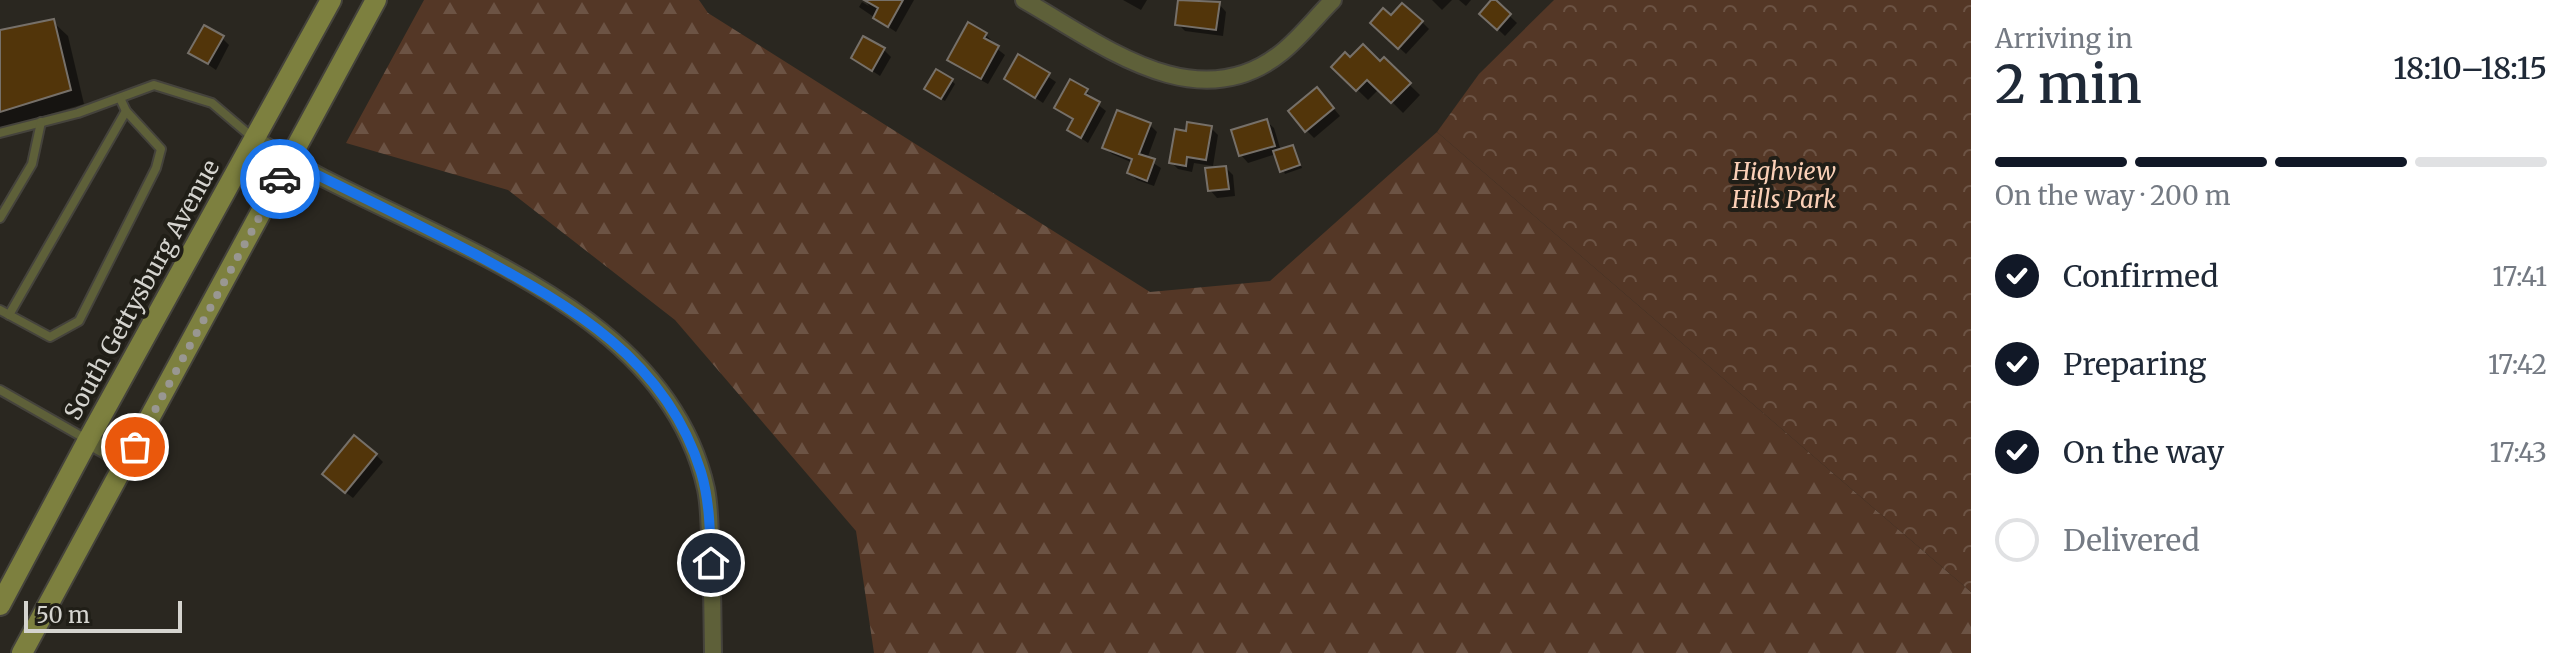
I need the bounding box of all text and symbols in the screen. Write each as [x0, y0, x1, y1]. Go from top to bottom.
text: Arriving in [1995, 22, 2133, 55]
text: 18:10–18:15 [2393, 49, 2547, 87]
text: 2 min [1995, 52, 2142, 117]
courier [240, 139, 320, 219]
street label: South Gettysburg Avenue [57, 154, 226, 425]
park label: Highview Hills Park [1731, 156, 1836, 215]
icon: car [258, 157, 302, 201]
text: On the way · 200 m [1995, 179, 2231, 212]
icon: check [1995, 254, 2039, 298]
text: Confirmed [2063, 257, 2218, 295]
text: 17:41 [2492, 260, 2547, 293]
icon: check [1995, 342, 2039, 386]
text: Preparing [2063, 345, 2206, 383]
text: 17:42 [2488, 348, 2547, 381]
pin [101, 413, 169, 481]
icon: bag [113, 425, 157, 469]
icon: check [1995, 430, 2039, 474]
text: On the way [2063, 433, 2224, 471]
text: 17:43 [2489, 436, 2547, 469]
text: Delivered [2063, 521, 2200, 559]
pin [677, 529, 745, 597]
icon: home [689, 541, 733, 585]
scale bar [24, 597, 182, 633]
text: 50 m [36, 601, 90, 629]

